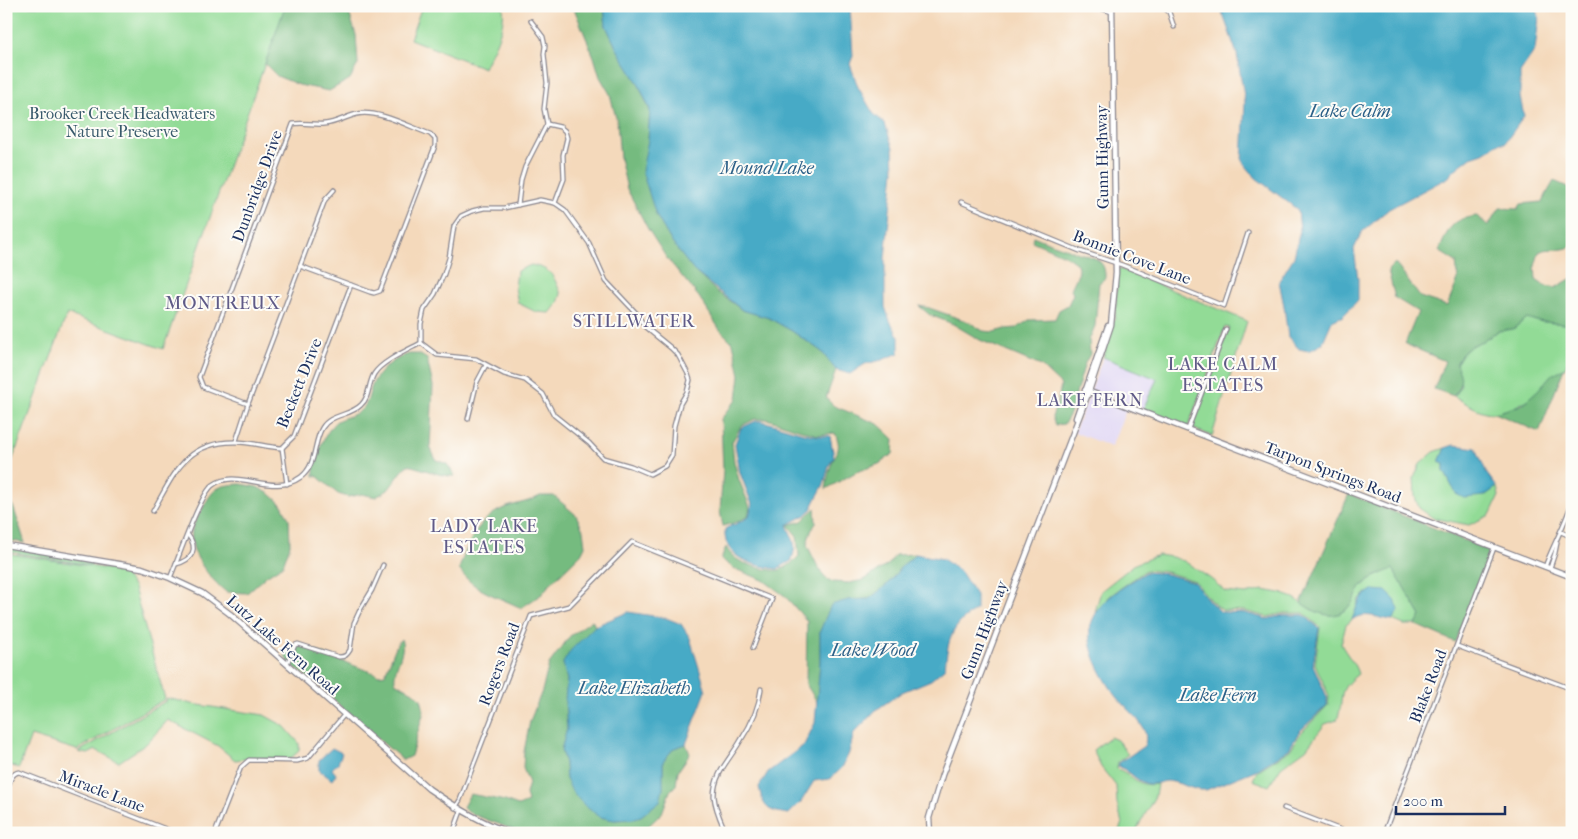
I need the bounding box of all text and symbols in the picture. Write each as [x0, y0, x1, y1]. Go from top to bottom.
water label: Lake Calm [1307, 101, 1391, 122]
park label: Brooker Creek Headwaters Nature Preserve [29, 104, 215, 141]
street label: Gunn Highway [1092, 104, 1112, 209]
street label: Dunbridge Drive [228, 127, 286, 245]
water label: Mound Lake [718, 158, 815, 179]
street label: Bonnie Cove Lane [1070, 226, 1194, 288]
district label: MONTREUX [165, 293, 281, 314]
district label: STILLWATER [573, 311, 695, 332]
street label: Beckett Drive [272, 335, 326, 431]
district label: LAKE CALM ESTATES [1168, 354, 1278, 396]
district label: LAKE FERN [1036, 390, 1144, 411]
street label: Tarpon Springs Road [1262, 437, 1404, 507]
district label: LADY LAKE ESTATES [430, 516, 538, 558]
street label: Gunn Highway [956, 577, 1012, 682]
street label: Lutz Lake Fern Road [223, 591, 343, 699]
street label: Rogers Road [474, 619, 524, 708]
water label: Lake Wood [829, 640, 918, 661]
street label: Blake Road [1405, 646, 1451, 725]
water label: Lake Elizabeth [576, 678, 690, 699]
water label: Lake Fern [1177, 685, 1257, 706]
street label: Miracle Lane [56, 766, 148, 816]
scale bar [1396, 784, 1504, 816]
text: 200 m [1403, 792, 1443, 810]

